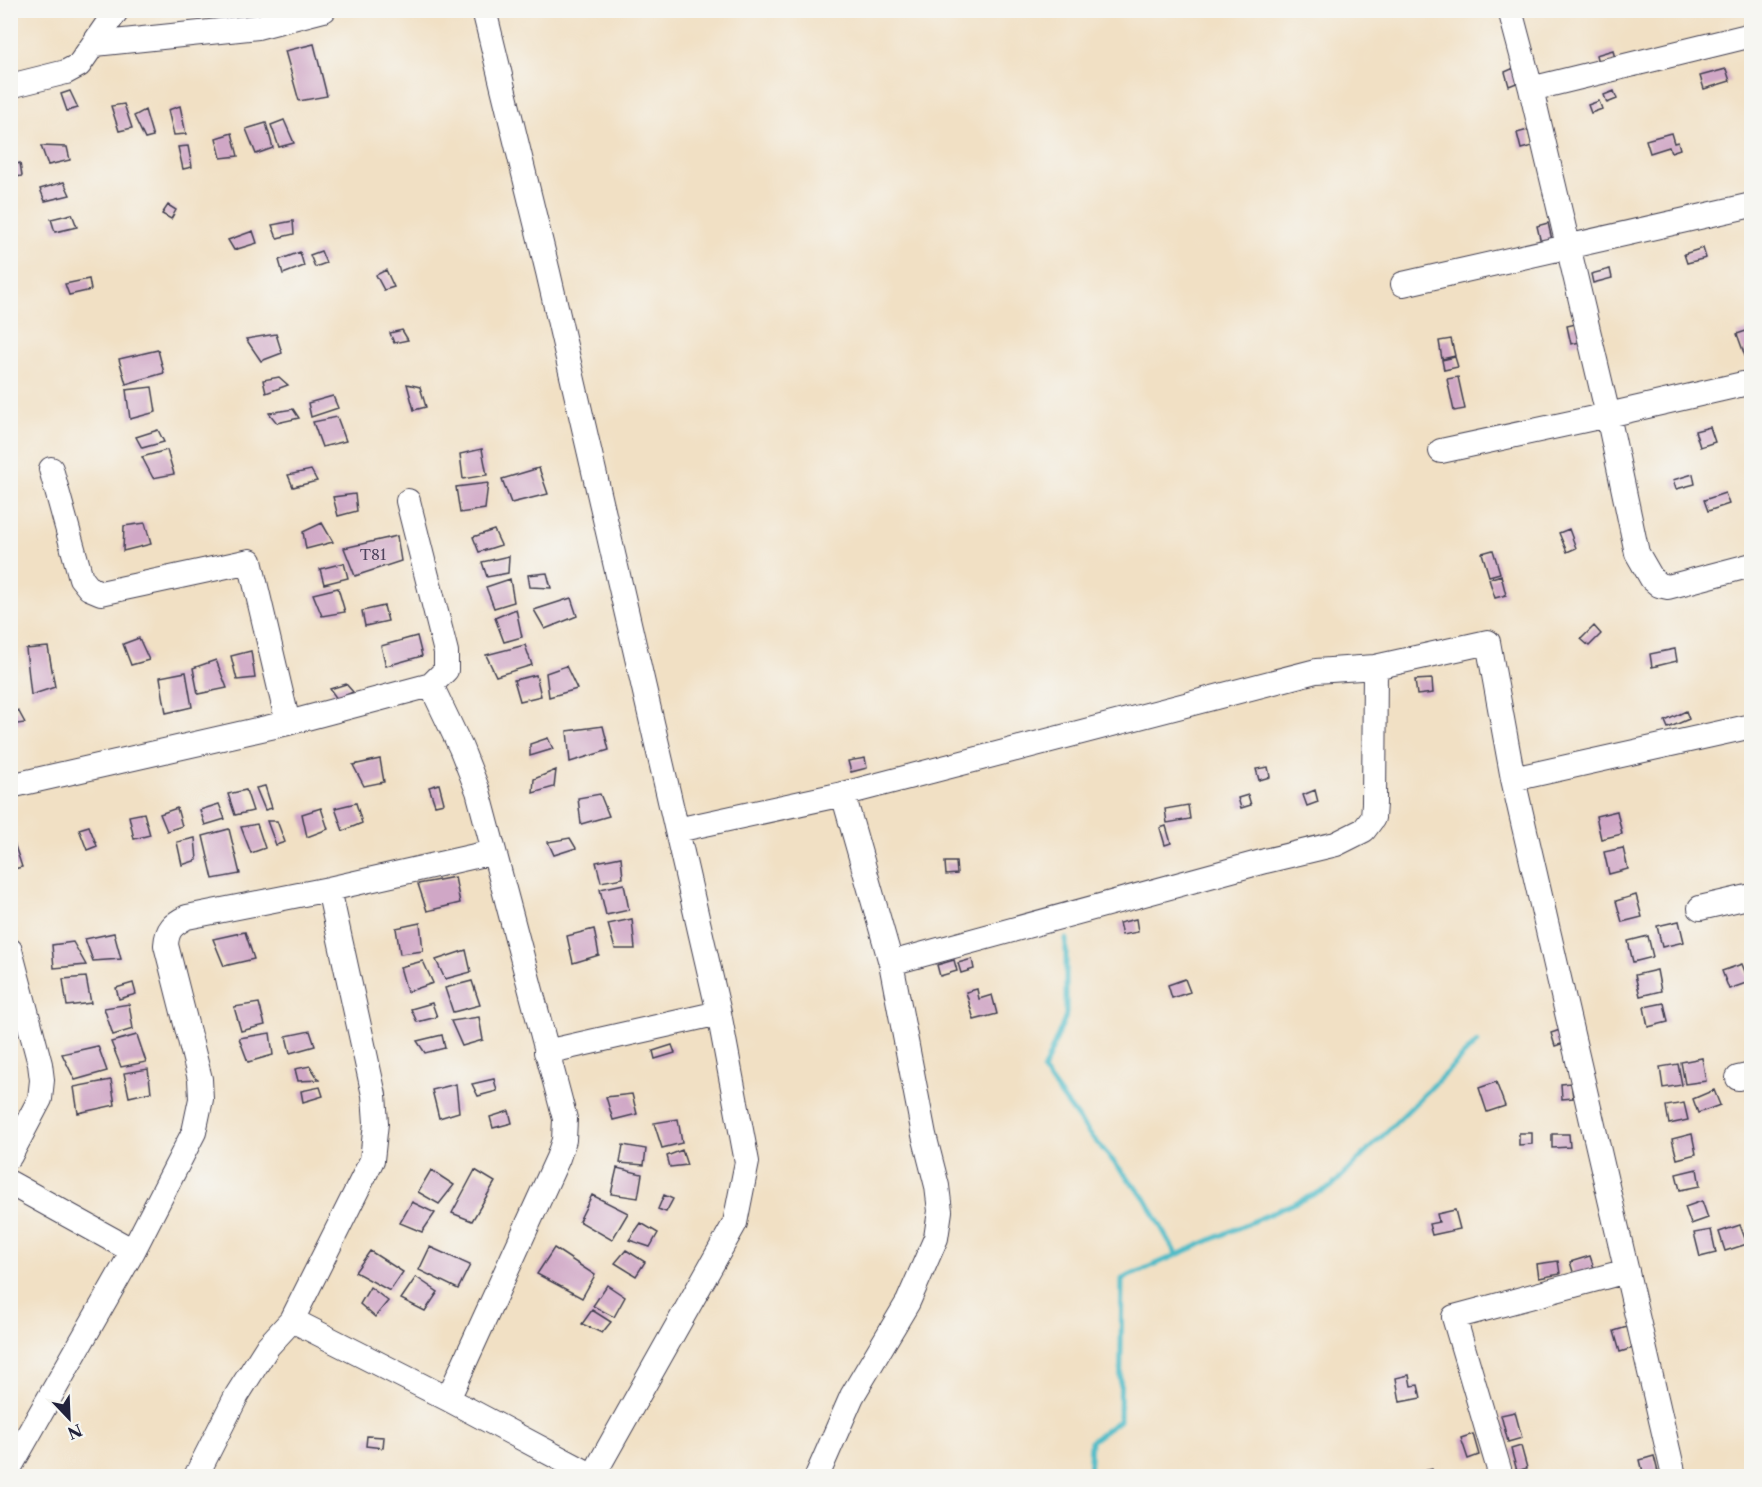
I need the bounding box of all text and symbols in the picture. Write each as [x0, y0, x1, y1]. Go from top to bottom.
house number: T81 [360, 545, 387, 564]
north arrow [39, 1388, 99, 1448]
text: N [64, 1420, 85, 1444]

